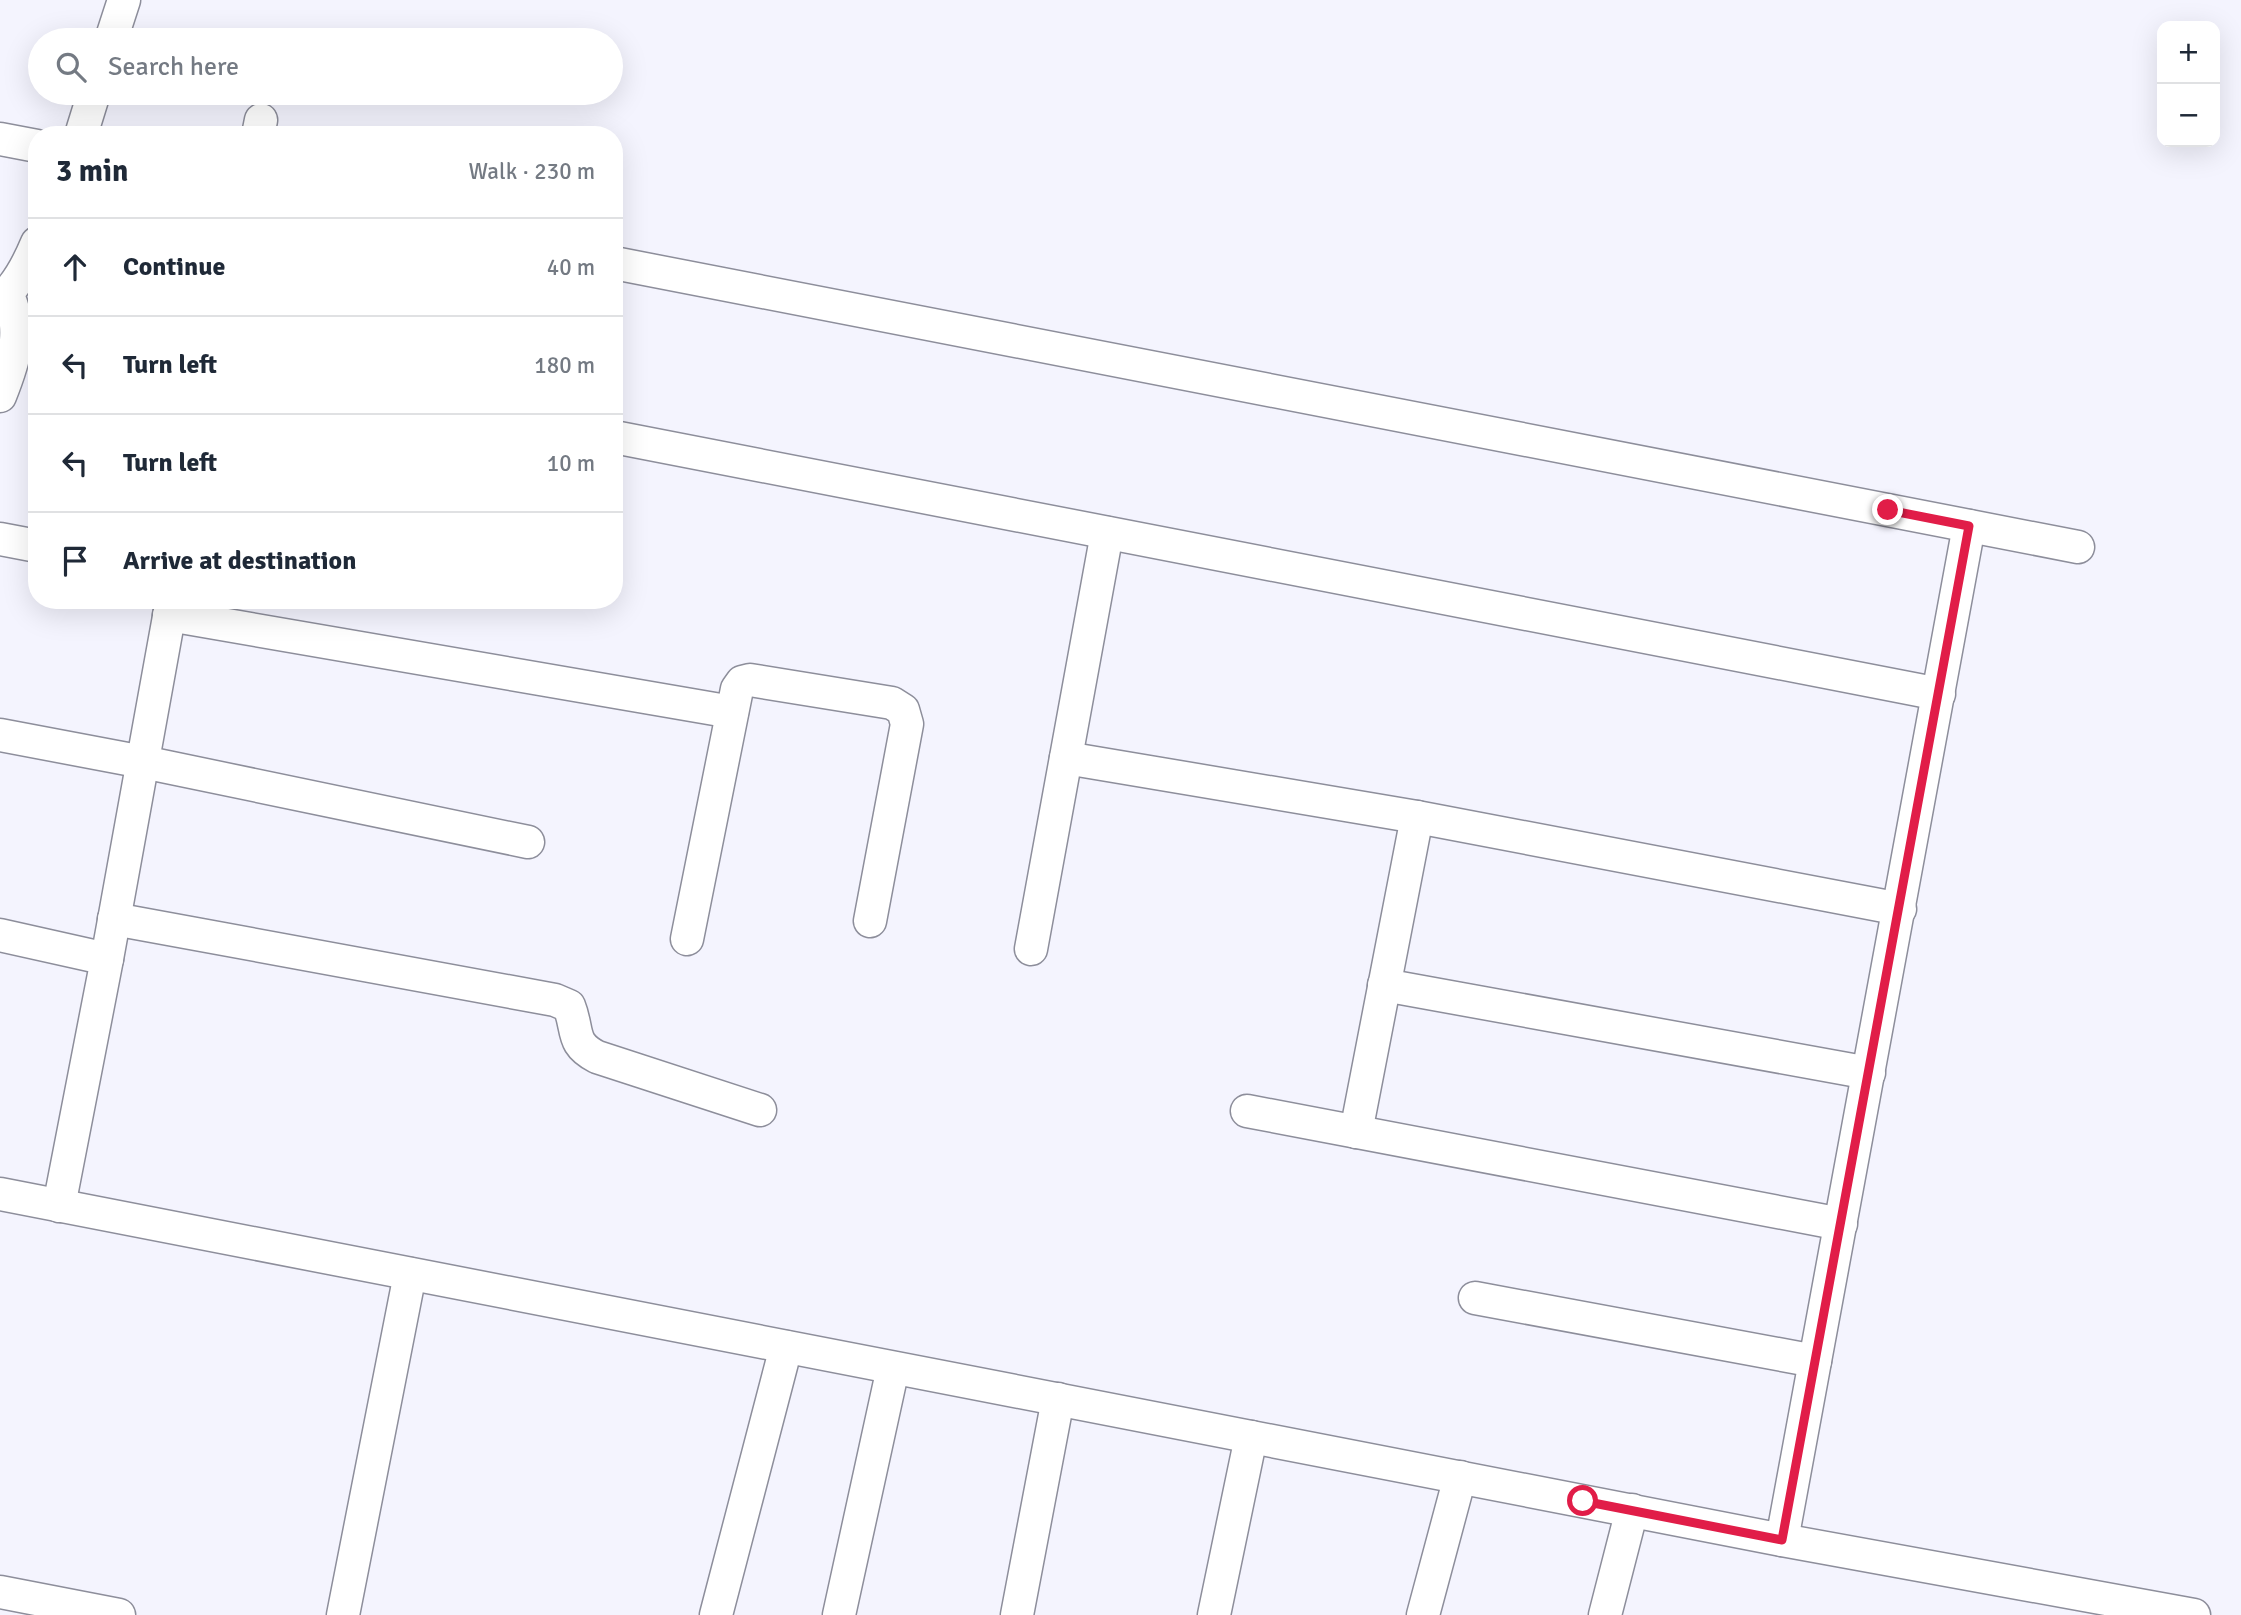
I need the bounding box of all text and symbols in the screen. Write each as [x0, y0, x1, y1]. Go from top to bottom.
map controls [2157, 21, 2220, 147]
button: + [2157, 21, 2220, 84]
search box [28, 28, 623, 105]
icon: search [52, 48, 90, 86]
text: Search here [108, 51, 239, 83]
button: − [2157, 84, 2220, 147]
text: 3 min [56, 153, 128, 190]
text: Walk · 230 m [469, 157, 595, 186]
icon: ahead [56, 248, 94, 286]
text: Continue [123, 251, 225, 283]
text: 40 m [547, 253, 595, 282]
icon: left [56, 346, 94, 384]
text: Turn left [123, 349, 217, 381]
text: 180 m [534, 351, 595, 380]
icon: left [56, 444, 94, 482]
text: Turn left [123, 447, 217, 479]
text: 10 m [547, 449, 595, 478]
route end [1872, 494, 1903, 525]
icon: arrive [56, 542, 94, 580]
text: Arrive at destination [123, 545, 356, 577]
route start [1567, 1485, 1598, 1516]

